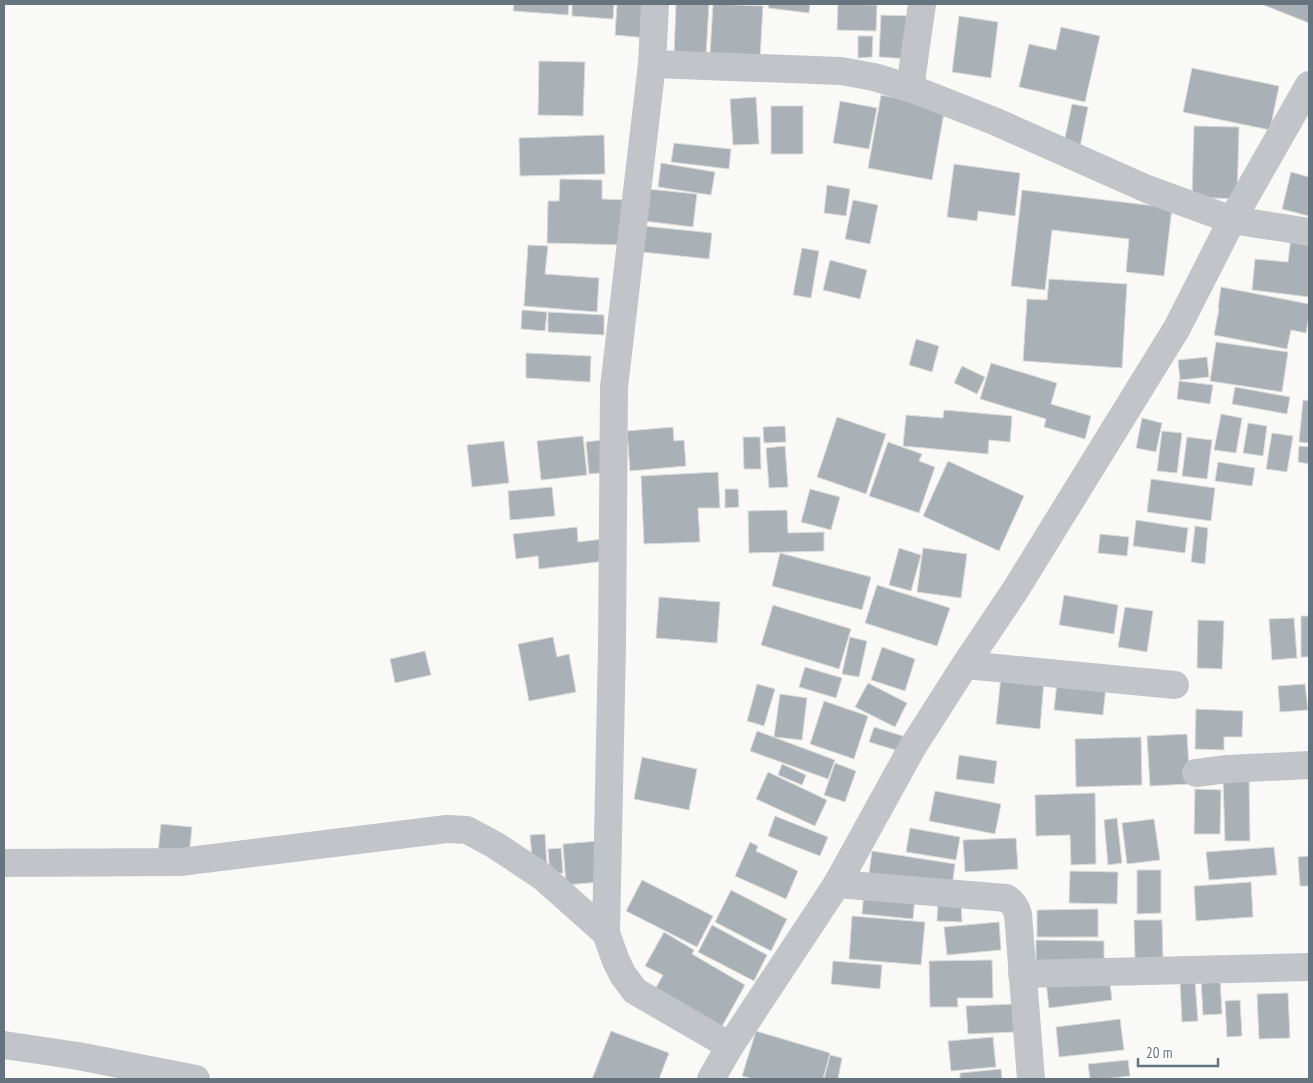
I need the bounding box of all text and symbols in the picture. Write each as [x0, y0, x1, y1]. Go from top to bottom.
scale bar [1138, 1036, 1218, 1068]
text: 20 m [1146, 1043, 1172, 1062]

